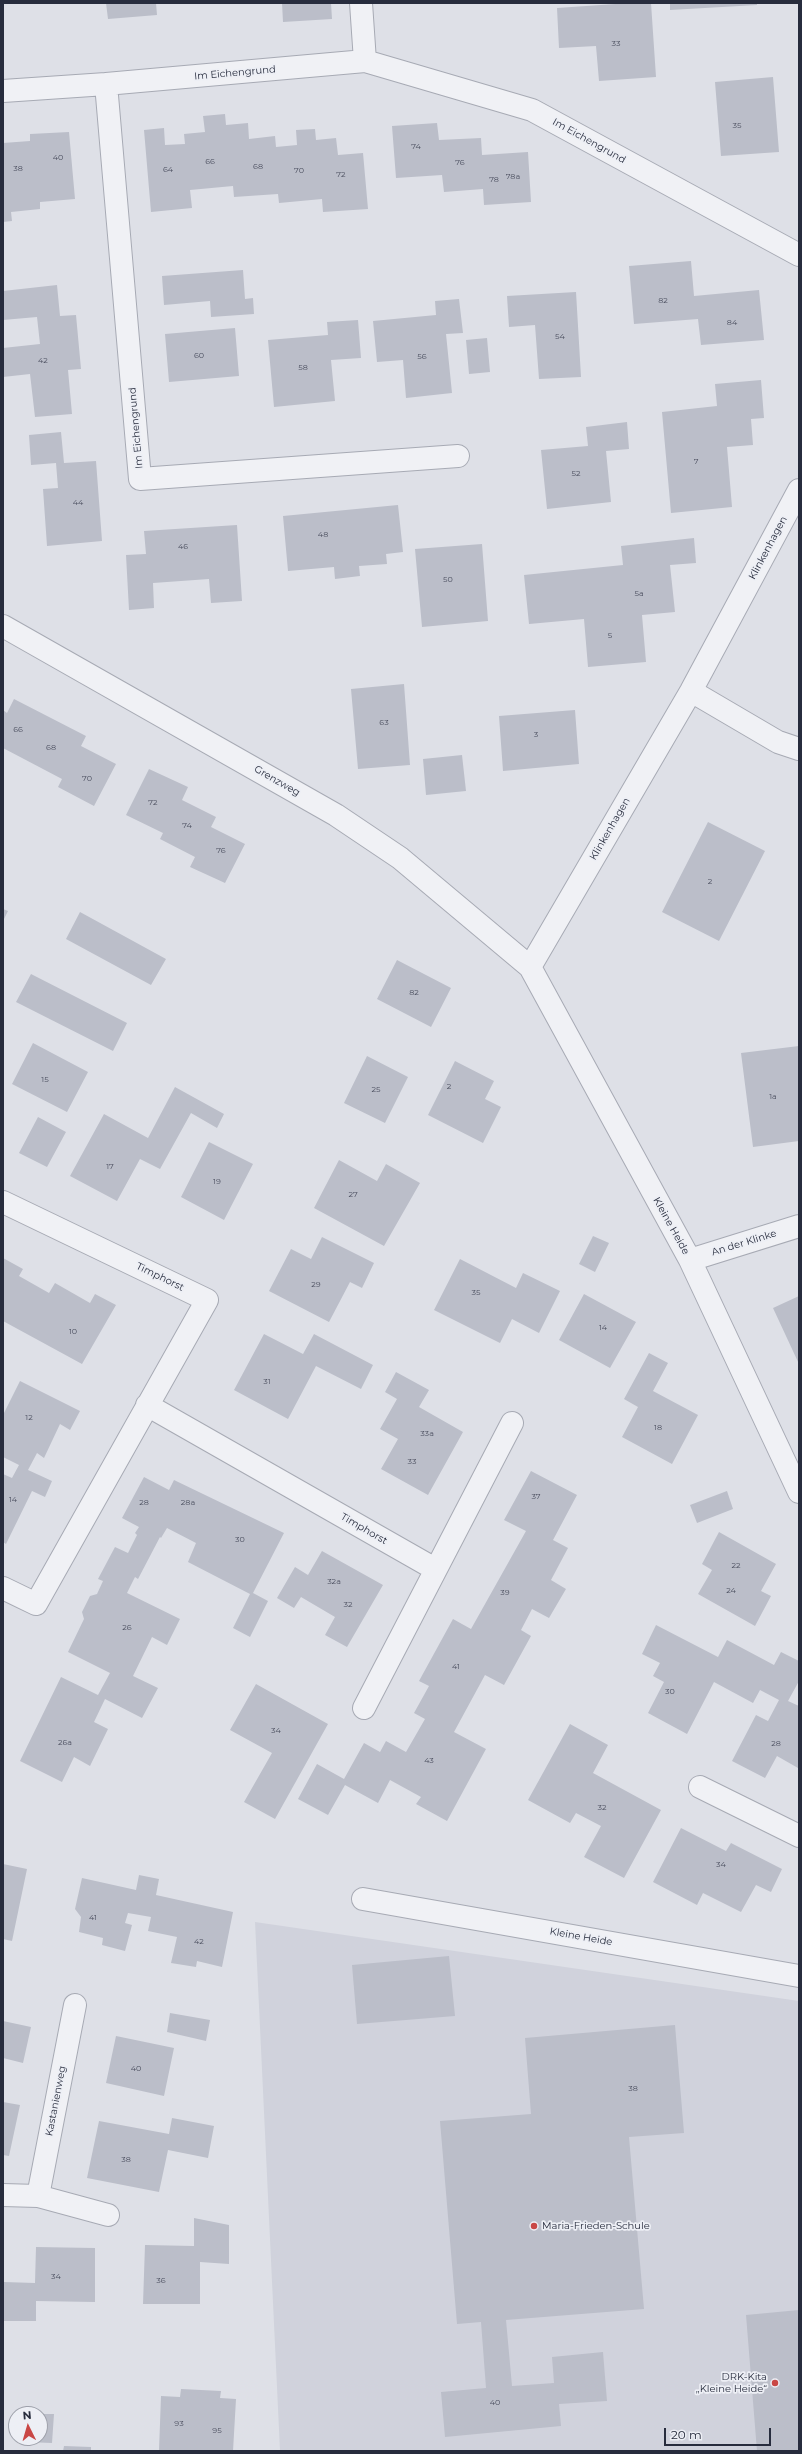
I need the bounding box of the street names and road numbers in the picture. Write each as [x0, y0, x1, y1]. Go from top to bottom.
street label: Im Eichengrund [194, 63, 276, 83]
street label: Im Eichengrund [550, 116, 628, 166]
street label: Im Eichengrund [126, 387, 146, 469]
street label: Klinkenhagen [746, 514, 790, 582]
street label: Grenzweg [252, 763, 302, 799]
street label: Klinkenhagen [587, 796, 633, 862]
street label: Kleine Heide [650, 1195, 692, 1257]
street label: An der Klinke [710, 1227, 778, 1259]
street label: Timphorst [134, 1260, 186, 1294]
street label: Timphorst [339, 1511, 389, 1547]
street label: Kleine Heide [549, 1926, 613, 1948]
street label: Kastanienweg [43, 2065, 69, 2137]

